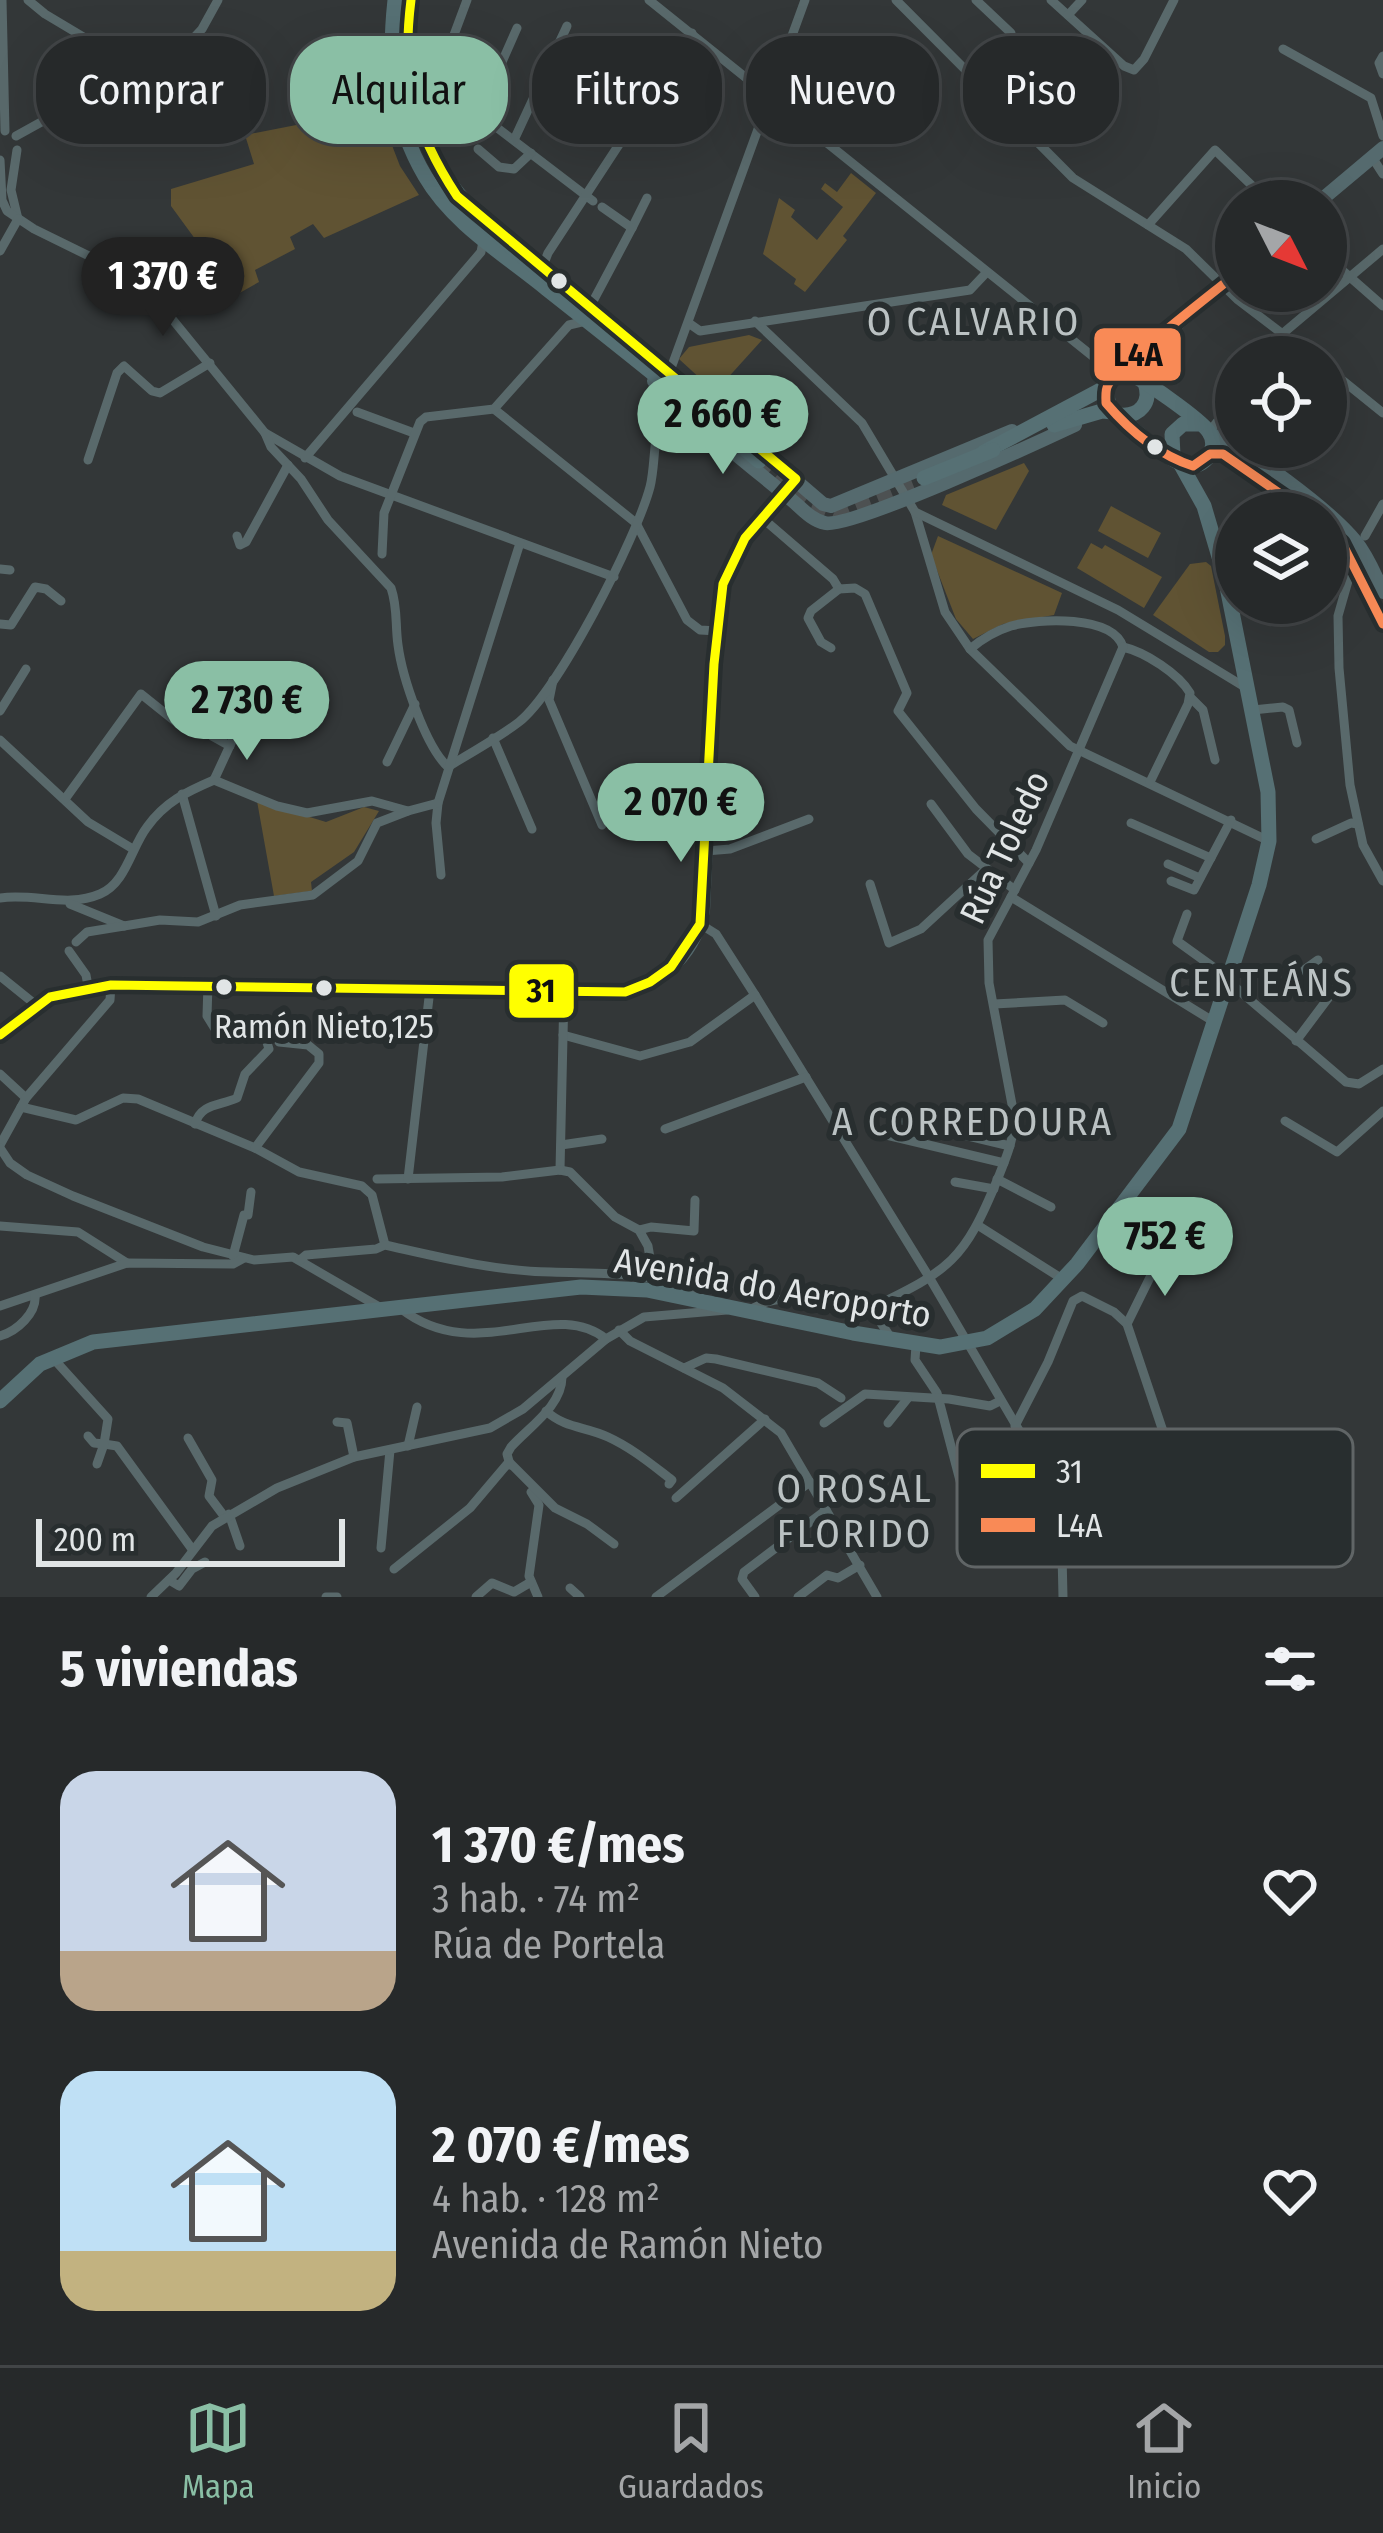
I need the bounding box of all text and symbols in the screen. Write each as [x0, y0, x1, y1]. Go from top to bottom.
chip: Comprar [36, 36, 266, 144]
chip: Alquilar [290, 36, 508, 144]
chip: Filtros [532, 36, 722, 144]
chip: Nuevo [746, 36, 939, 144]
chip: Piso [963, 36, 1119, 144]
north arrow [1215, 180, 1347, 312]
map controls [1215, 180, 1347, 624]
pin: 1 370 € [52, 237, 274, 339]
text: 1 370 € [108, 253, 218, 299]
unlabelled marker [548, 270, 570, 292]
district label: O CALVARIO [867, 299, 1081, 345]
line badge: L4A [1092, 326, 1183, 383]
text: L4A [1113, 335, 1164, 375]
button: locate [1215, 336, 1347, 468]
pin: 2 660 € [612, 375, 834, 477]
text: 2 660 € [664, 391, 782, 437]
unlabelled marker [1144, 436, 1166, 458]
button: layers [1215, 492, 1347, 624]
pin: 2 730 € [136, 661, 358, 763]
text: 2 730 € [191, 677, 303, 723]
pin: 2 070 € [570, 763, 792, 865]
street label: Rúa Toledo [950, 764, 1059, 931]
text: 2 070 € [624, 779, 738, 825]
district label: CENTEÁNS [1169, 960, 1355, 1006]
line badge: 31 [507, 962, 576, 1020]
text: 31 [526, 971, 555, 1011]
unlabelled marker [213, 976, 235, 998]
marker: Ramón Nieto,125 [313, 977, 335, 999]
place label: Ramón Nieto,125 [214, 1007, 434, 1047]
district label: A CORREDOURA [832, 1099, 1114, 1145]
pin: 752 € [1081, 1197, 1249, 1299]
text: 752 € [1124, 1213, 1206, 1259]
street label: Avenida do Aeroporto [611, 1238, 935, 1338]
legend [957, 1429, 1353, 1567]
text: 31 [1056, 1452, 1083, 1492]
district label: O ROSAL FLORIDO [777, 1466, 934, 1557]
text: L4A [1056, 1506, 1103, 1546]
scale bar [36, 1513, 345, 1566]
text: 200 m [54, 1520, 136, 1560]
icon: filters [1257, 1636, 1323, 1702]
text: 5 viviendas [60, 1638, 298, 1700]
text: 1 370 €/mes [432, 1814, 685, 1876]
icon: home [156, 1819, 300, 1963]
icon: heart [1257, 1858, 1323, 1924]
text: 3 hab. · 74 m² [432, 1876, 640, 1922]
text: Rúa de Portela [432, 1922, 665, 1968]
text: 2 070 €/mes [432, 2114, 690, 2176]
icon: home [156, 2119, 300, 2263]
icon: heart [1257, 2158, 1323, 2224]
text: 4 hab. · 128 m² [432, 2176, 660, 2222]
text: Avenida de Ramón Nieto [432, 2222, 824, 2268]
tab: Mapa [182, 2395, 255, 2507]
tab: Guardados [618, 2395, 764, 2507]
tab: Inicio [1127, 2395, 1201, 2507]

